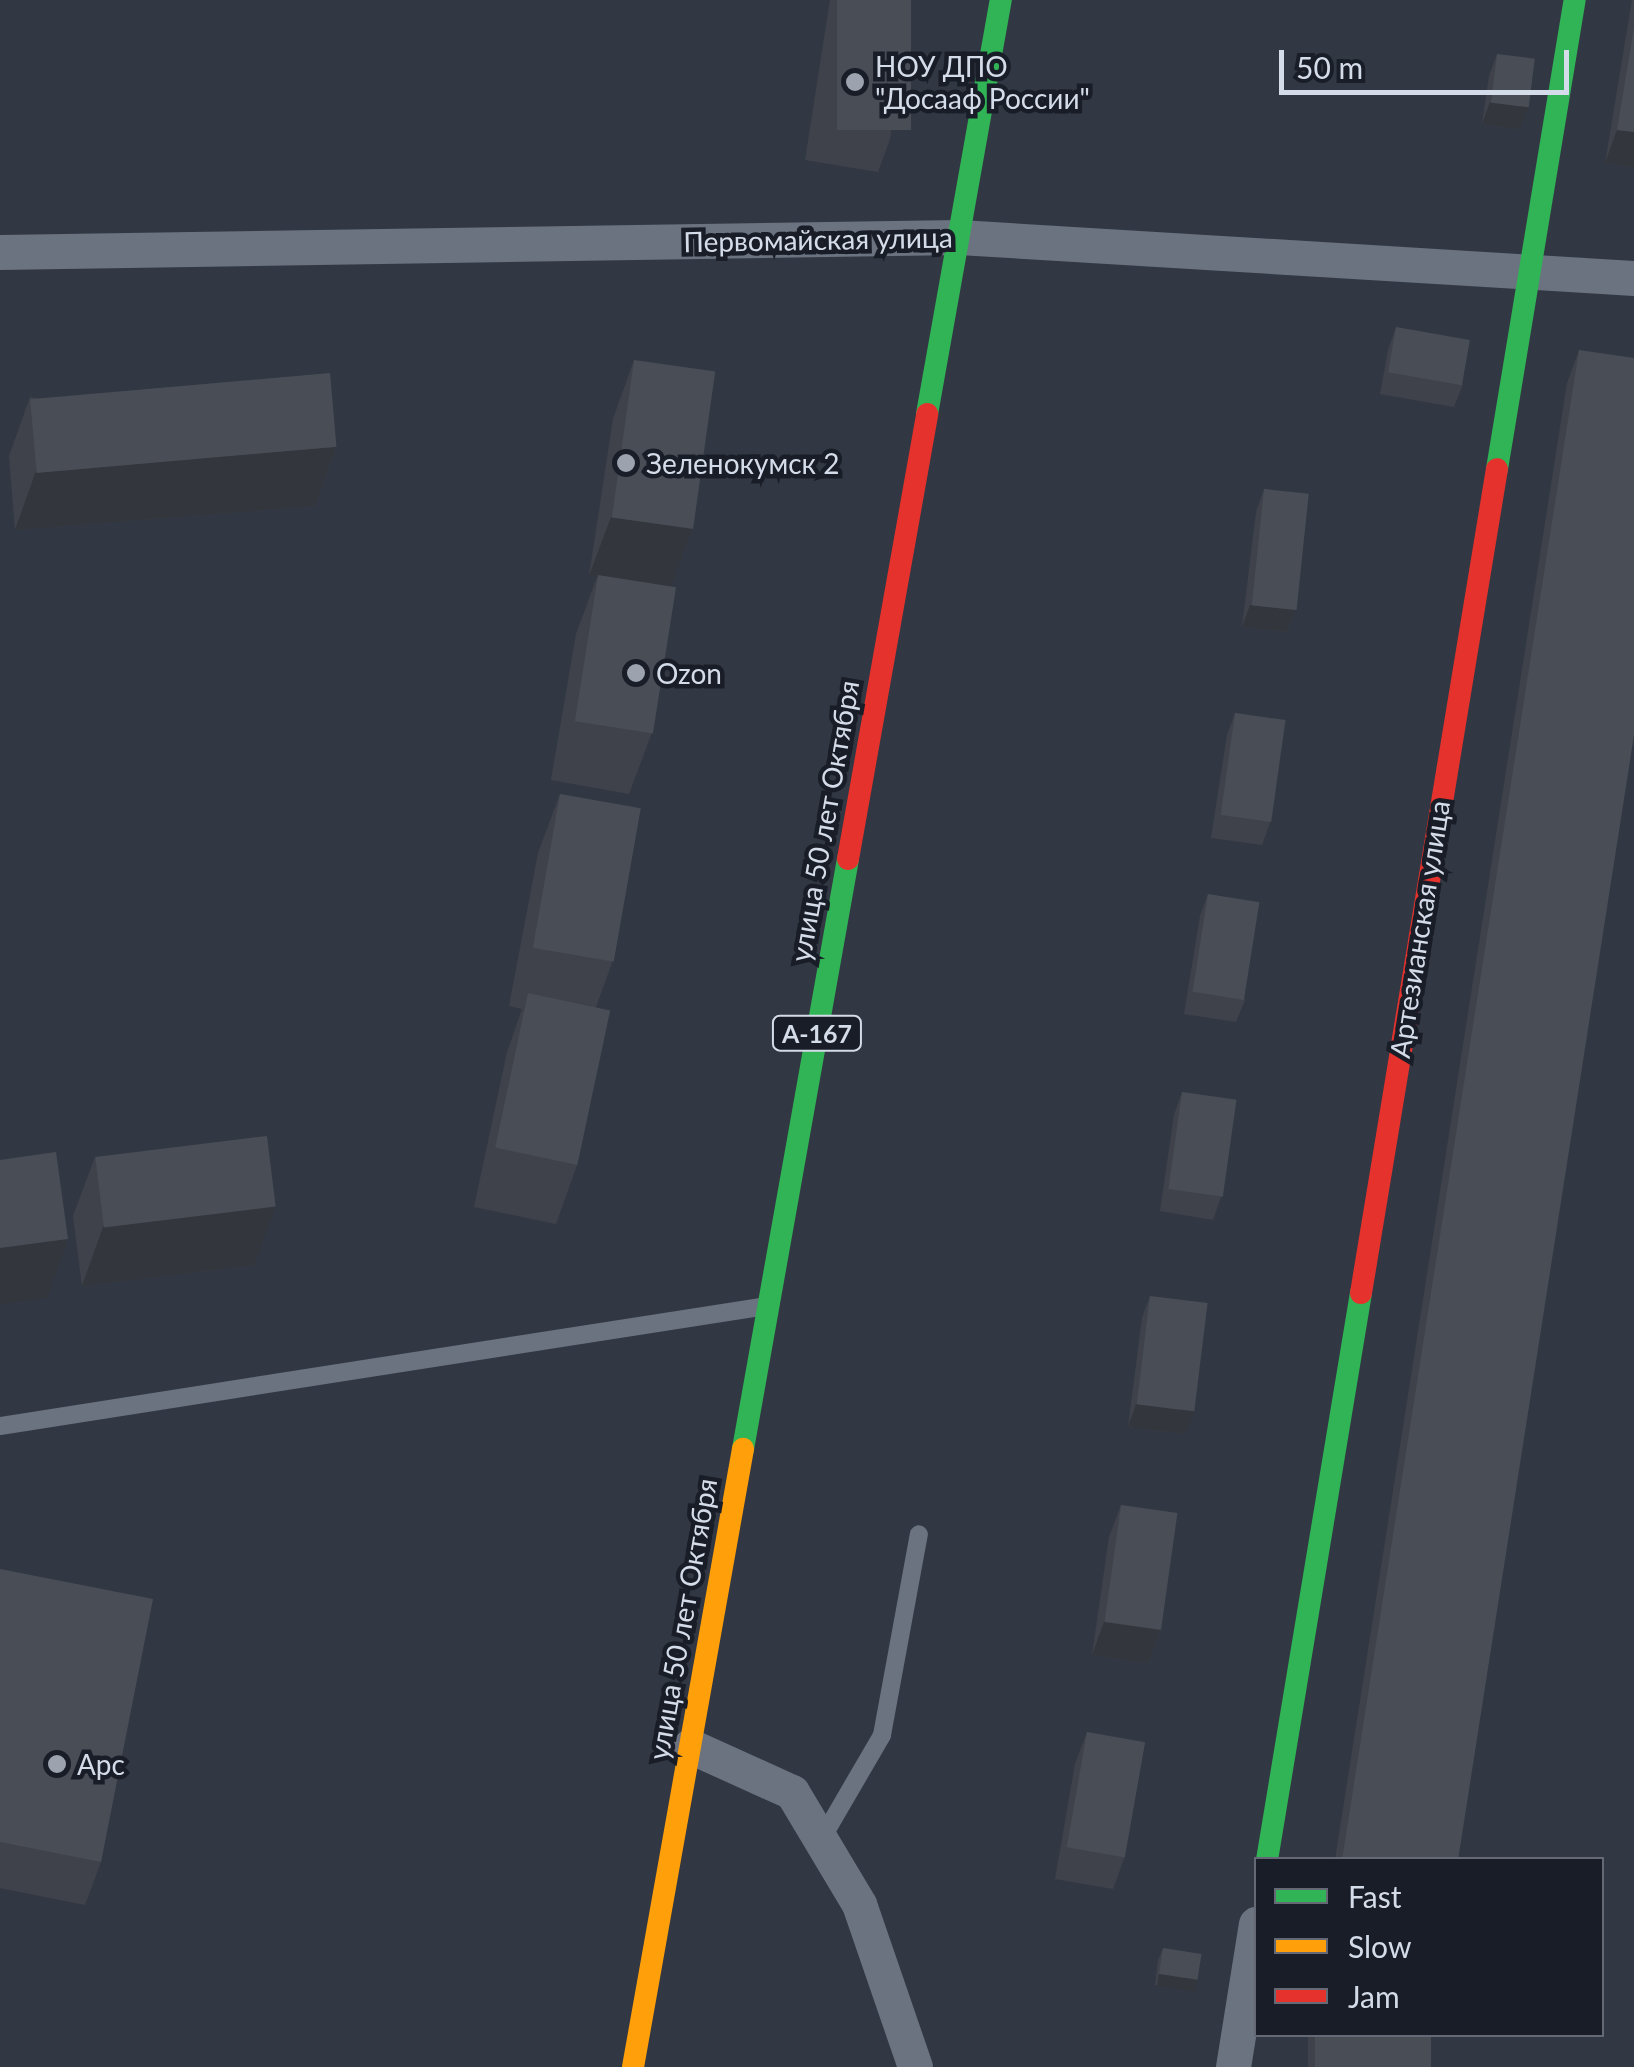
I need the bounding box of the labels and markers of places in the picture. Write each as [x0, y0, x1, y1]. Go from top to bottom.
place label: НОУ ДПО "Досааф России" [875, 49, 1090, 115]
marker: НОУ ДПО "Досааф России" [844, 71, 866, 93]
place label: Зеленокумск 2 [646, 446, 839, 480]
marker: Зеленокумск 2 [615, 452, 637, 474]
place label: Ozon [656, 656, 722, 690]
marker: Ozon [625, 662, 647, 684]
place label: Арс [77, 1747, 125, 1781]
marker: Арс [46, 1753, 68, 1775]

